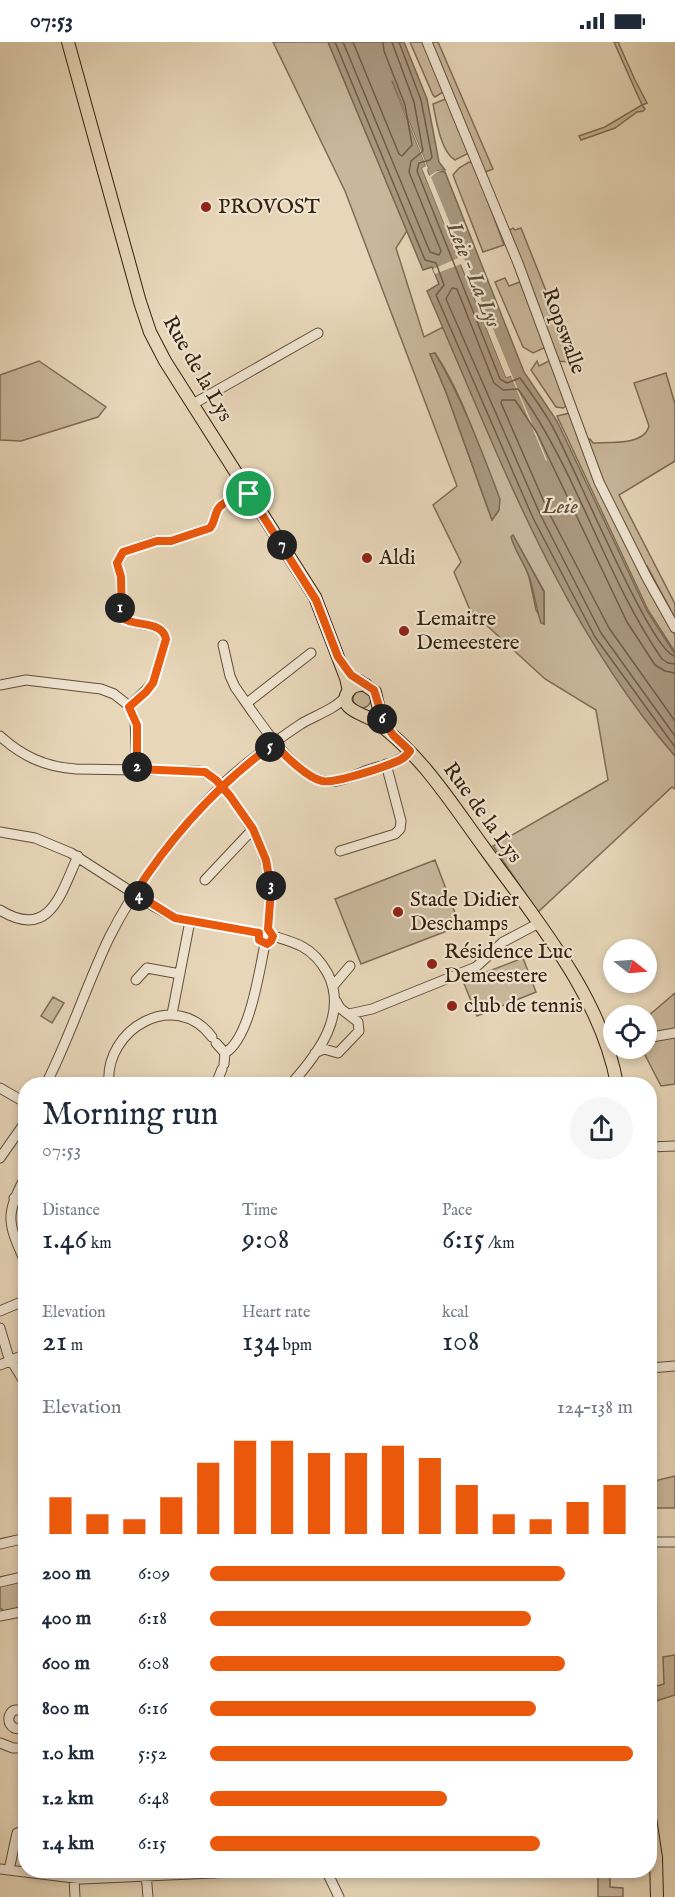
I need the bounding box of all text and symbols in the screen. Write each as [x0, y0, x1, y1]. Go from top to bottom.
text: 07:53 [30, 7, 73, 35]
place label: PROVOST [218, 194, 321, 221]
marker: PROVOST [199, 200, 213, 214]
water label: Leie - La Lys [439, 217, 507, 333]
street label: Ropswalle [535, 284, 591, 378]
street label: Rue de la Lys [156, 311, 238, 427]
pin [223, 468, 274, 519]
icon: arrive [232, 477, 265, 510]
water label: Leie [541, 493, 578, 521]
pin: 7 [267, 530, 297, 560]
text: 7 [278, 535, 286, 555]
place label: Aldi [378, 545, 416, 572]
marker: Aldi [360, 551, 374, 565]
pin: 1 [105, 593, 135, 623]
text: 1 [117, 598, 123, 618]
place label: Lemaitre Demeestere [416, 606, 520, 657]
marker: Lemaitre Demeestere [397, 624, 411, 638]
pin: 6 [367, 704, 397, 734]
text: 6 [379, 709, 385, 729]
pin: 5 [255, 732, 285, 762]
text: 5 [267, 737, 273, 757]
pin: 2 [122, 752, 152, 782]
text: 2 [133, 757, 141, 777]
street label: Rue de la Lys [436, 757, 528, 869]
pin: 3 [256, 871, 286, 901]
text: 3 [268, 876, 274, 896]
pin: 4 [124, 881, 154, 911]
text: 4 [135, 886, 143, 906]
place label: Stade Didier Deschamps [410, 887, 519, 938]
marker: Stade Didier Deschamps [391, 905, 405, 919]
place label: Résidence Luc Demeestere [444, 939, 573, 990]
north arrow [603, 939, 657, 993]
map controls [603, 939, 657, 1059]
marker: Résidence Luc Demeestere [425, 957, 439, 971]
place label: club de tennis [464, 993, 583, 1020]
marker: club de tennis [445, 999, 459, 1013]
button: locate [603, 1005, 657, 1059]
text: Morning run [42, 1094, 218, 1136]
button: share [570, 1097, 633, 1160]
text: 07:53 [42, 1138, 81, 1163]
text: Distance [42, 1201, 100, 1221]
text: Time [242, 1201, 278, 1221]
text: Pace [442, 1201, 472, 1221]
text: 1.46 [42, 1221, 87, 1259]
text: 9:08 [242, 1221, 290, 1259]
text: 6:15 [442, 1221, 485, 1259]
text: km [87, 1234, 112, 1254]
text: /km [485, 1234, 515, 1254]
text: Elevation [42, 1303, 105, 1323]
text: Heart rate [242, 1303, 310, 1323]
text: kcal [442, 1303, 469, 1323]
text: 21 [42, 1323, 67, 1361]
text: 134 [242, 1323, 279, 1361]
text: 108 [442, 1323, 480, 1361]
text: m [67, 1336, 83, 1356]
text: bpm [279, 1336, 312, 1356]
text: Elevation [42, 1395, 121, 1420]
text: 124–138 m [557, 1395, 633, 1420]
text: 200 m [42, 1561, 91, 1586]
text: 6:09 [138, 1561, 170, 1586]
text: 400 m [42, 1606, 91, 1631]
text: 6:18 [138, 1606, 167, 1631]
text: 600 m [42, 1651, 90, 1676]
text: 6:08 [138, 1651, 169, 1676]
text: 800 m [42, 1696, 89, 1721]
text: 6:16 [138, 1696, 168, 1721]
text: 1.0 km [42, 1741, 94, 1766]
text: 5:52 [138, 1741, 167, 1766]
text: 1.2 km [42, 1786, 94, 1811]
text: 6:48 [138, 1786, 169, 1811]
text: 1.4 km [42, 1831, 94, 1856]
text: 6:15 [138, 1831, 166, 1856]

